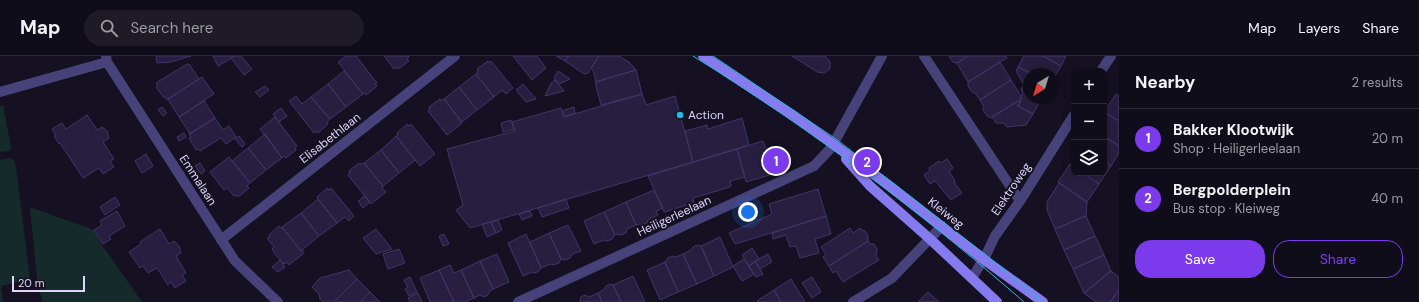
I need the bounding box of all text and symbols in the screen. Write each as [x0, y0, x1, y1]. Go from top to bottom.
search box [84, 10, 364, 46]
text: Map [20, 15, 60, 40]
icon: search [98, 17, 120, 39]
text: Search here [130, 18, 213, 38]
text: Map [1248, 19, 1276, 37]
text: Layers [1298, 19, 1340, 37]
text: Share [1362, 19, 1399, 37]
north arrow [1023, 68, 1059, 104]
map controls [1071, 68, 1107, 176]
button: + [1071, 68, 1107, 104]
text: Nearby [1135, 71, 1195, 93]
text: 2 results [1352, 74, 1403, 91]
button: − [1071, 104, 1107, 140]
place label: Action [688, 107, 724, 123]
street label: Elisabethlaan [296, 109, 364, 167]
marker: Action [675, 110, 685, 120]
text: Bakker Klootwijk [1173, 120, 1294, 140]
text: 1 [1146, 130, 1150, 147]
text: 20 m [1372, 130, 1403, 147]
button: layers [1071, 140, 1107, 176]
text: Shop · Heiligerleelaan [1173, 140, 1300, 157]
pin: 1 [763, 146, 789, 176]
pin: 2 [854, 147, 880, 177]
street label: Emmalaan [176, 152, 220, 208]
street label: Elektroweg [987, 159, 1035, 219]
text: Bergpolderplein [1173, 180, 1291, 200]
text: 2 [1144, 190, 1152, 207]
text: 40 m [1371, 190, 1403, 207]
street label: Heiligerleelaan [634, 192, 714, 240]
street label: Kleiweg [925, 194, 968, 232]
text: Bus stop · Kleiweg [1173, 200, 1280, 217]
your location [738, 202, 758, 222]
button: Save [1135, 240, 1265, 278]
button: Share [1273, 240, 1403, 278]
scale bar [12, 274, 85, 293]
text: 20 m [18, 276, 44, 290]

